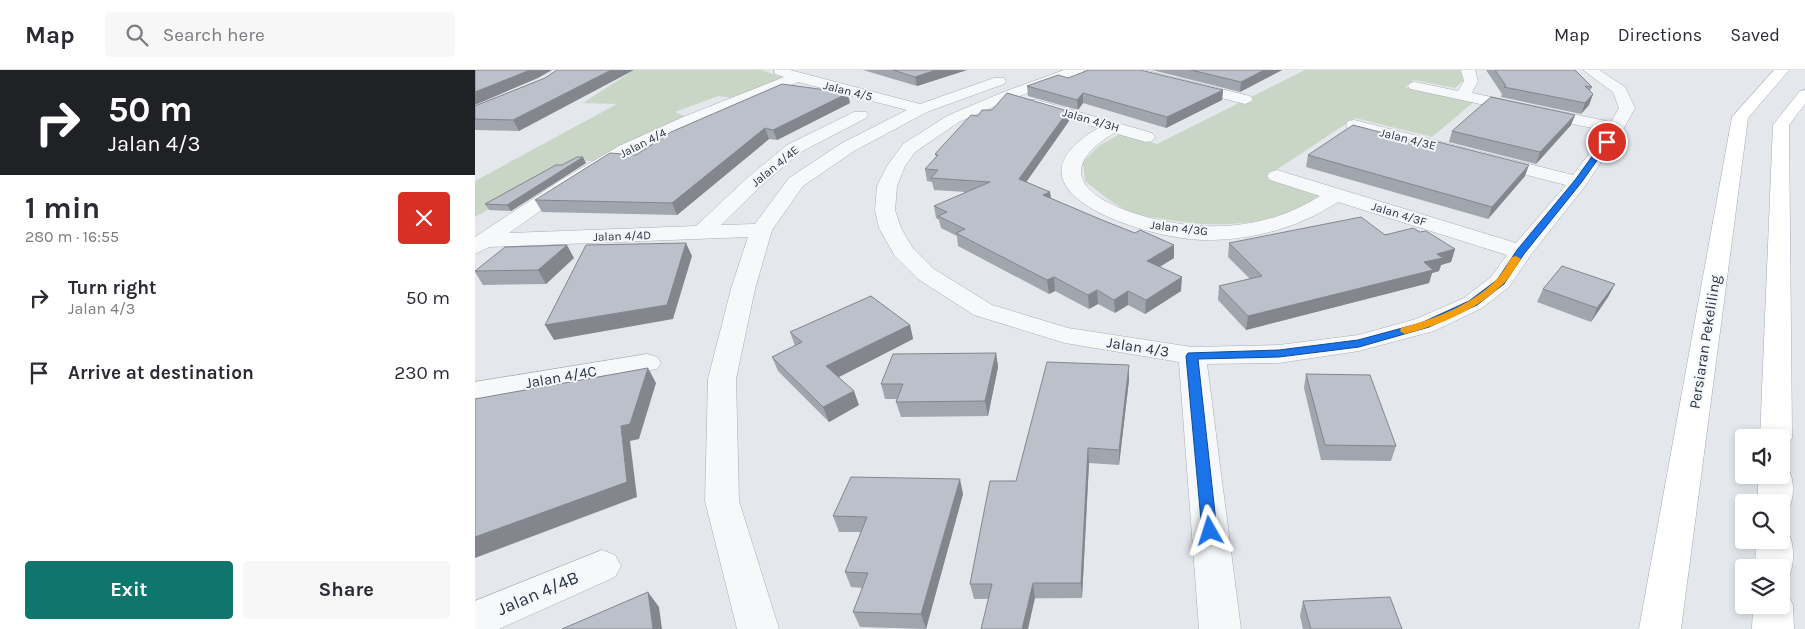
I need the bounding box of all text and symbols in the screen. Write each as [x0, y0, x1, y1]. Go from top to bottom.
search box [105, 12, 455, 57]
text: Map [25, 21, 75, 49]
icon: search [123, 21, 151, 49]
text: Search here [163, 24, 265, 46]
text: Map [1554, 24, 1590, 46]
text: Directions [1618, 24, 1702, 46]
text: Saved [1730, 24, 1780, 46]
street label: Jalan 4/5 [822, 78, 874, 104]
text: 50 m [108, 89, 193, 130]
icon: right [25, 90, 90, 155]
street label: Jalan 4/3H [1061, 105, 1121, 135]
pin [1586, 121, 1628, 163]
street label: Jalan 4/4 [618, 125, 669, 161]
street label: Jalan 4/3E [1379, 125, 1437, 153]
icon: arrive [1593, 128, 1621, 156]
text: Jalan 4/3 [108, 131, 201, 157]
street label: Jalan 4/4E [749, 143, 801, 189]
text: 1 min [25, 190, 100, 226]
button: close [398, 192, 450, 244]
street label: Jalan 4/3F [1370, 199, 1428, 229]
street label: Jalan 4/3G [1149, 218, 1209, 238]
text: 280 m · 16:55 [25, 227, 119, 246]
street label: Jalan 4/4D [593, 228, 651, 244]
street label: Persiaran Pekeliling [1686, 273, 1725, 410]
text: Turn right [68, 277, 157, 299]
icon: right [25, 284, 53, 312]
text: 50 m [406, 287, 450, 309]
text: Jalan 4/3 [68, 299, 135, 318]
street label: Jalan 4/3 [1105, 333, 1171, 361]
icon: arrive [25, 359, 53, 387]
text: Arrive at destination [68, 362, 254, 384]
text: 230 m [394, 362, 450, 384]
street label: Jalan 4/4C [524, 362, 598, 392]
map controls [1735, 429, 1790, 614]
button: sound [1735, 429, 1790, 484]
button: search [1735, 494, 1790, 549]
position arrow [1183, 504, 1235, 556]
button: layers [1735, 559, 1790, 614]
button: Exit [25, 561, 233, 619]
button: Share [243, 561, 450, 619]
street label: Jalan 4/4B [494, 566, 582, 620]

